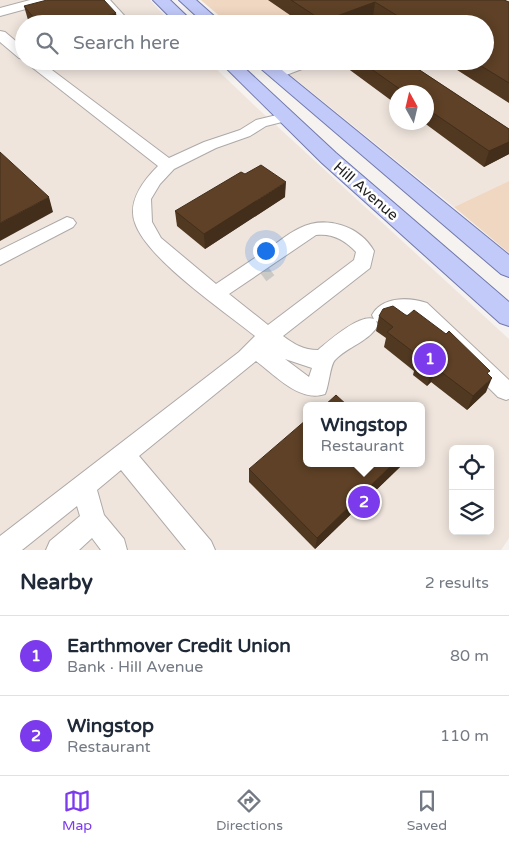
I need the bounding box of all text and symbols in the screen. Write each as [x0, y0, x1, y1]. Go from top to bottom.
search box [15, 15, 494, 70]
icon: search [33, 29, 61, 57]
text: Search here [73, 32, 180, 54]
north arrow [389, 85, 434, 130]
street label: Hill Avenue [330, 158, 402, 224]
your location [253, 238, 279, 264]
pin: 1 [414, 340, 446, 378]
popup [303, 402, 425, 467]
text: Wingstop [320, 414, 408, 436]
text: Restaurant [320, 436, 404, 456]
map controls [449, 445, 494, 535]
button: locate [449, 445, 494, 490]
pin: 2 [348, 483, 380, 521]
button: layers [449, 490, 494, 535]
text: Nearby [20, 570, 93, 595]
text: 2 results [425, 573, 489, 593]
text: Earthmover Credit Union [67, 635, 291, 657]
text: 1 [31, 646, 41, 666]
text: 80 m [450, 646, 489, 666]
text: Bank · Hill Avenue [67, 657, 203, 677]
text: Wingstop [67, 715, 154, 737]
text: 2 [31, 726, 41, 746]
text: 110 m [440, 726, 489, 746]
text: Restaurant [67, 737, 151, 757]
tab: Map [62, 787, 92, 834]
tab: Directions [216, 787, 283, 834]
tab: Saved [407, 787, 447, 834]

